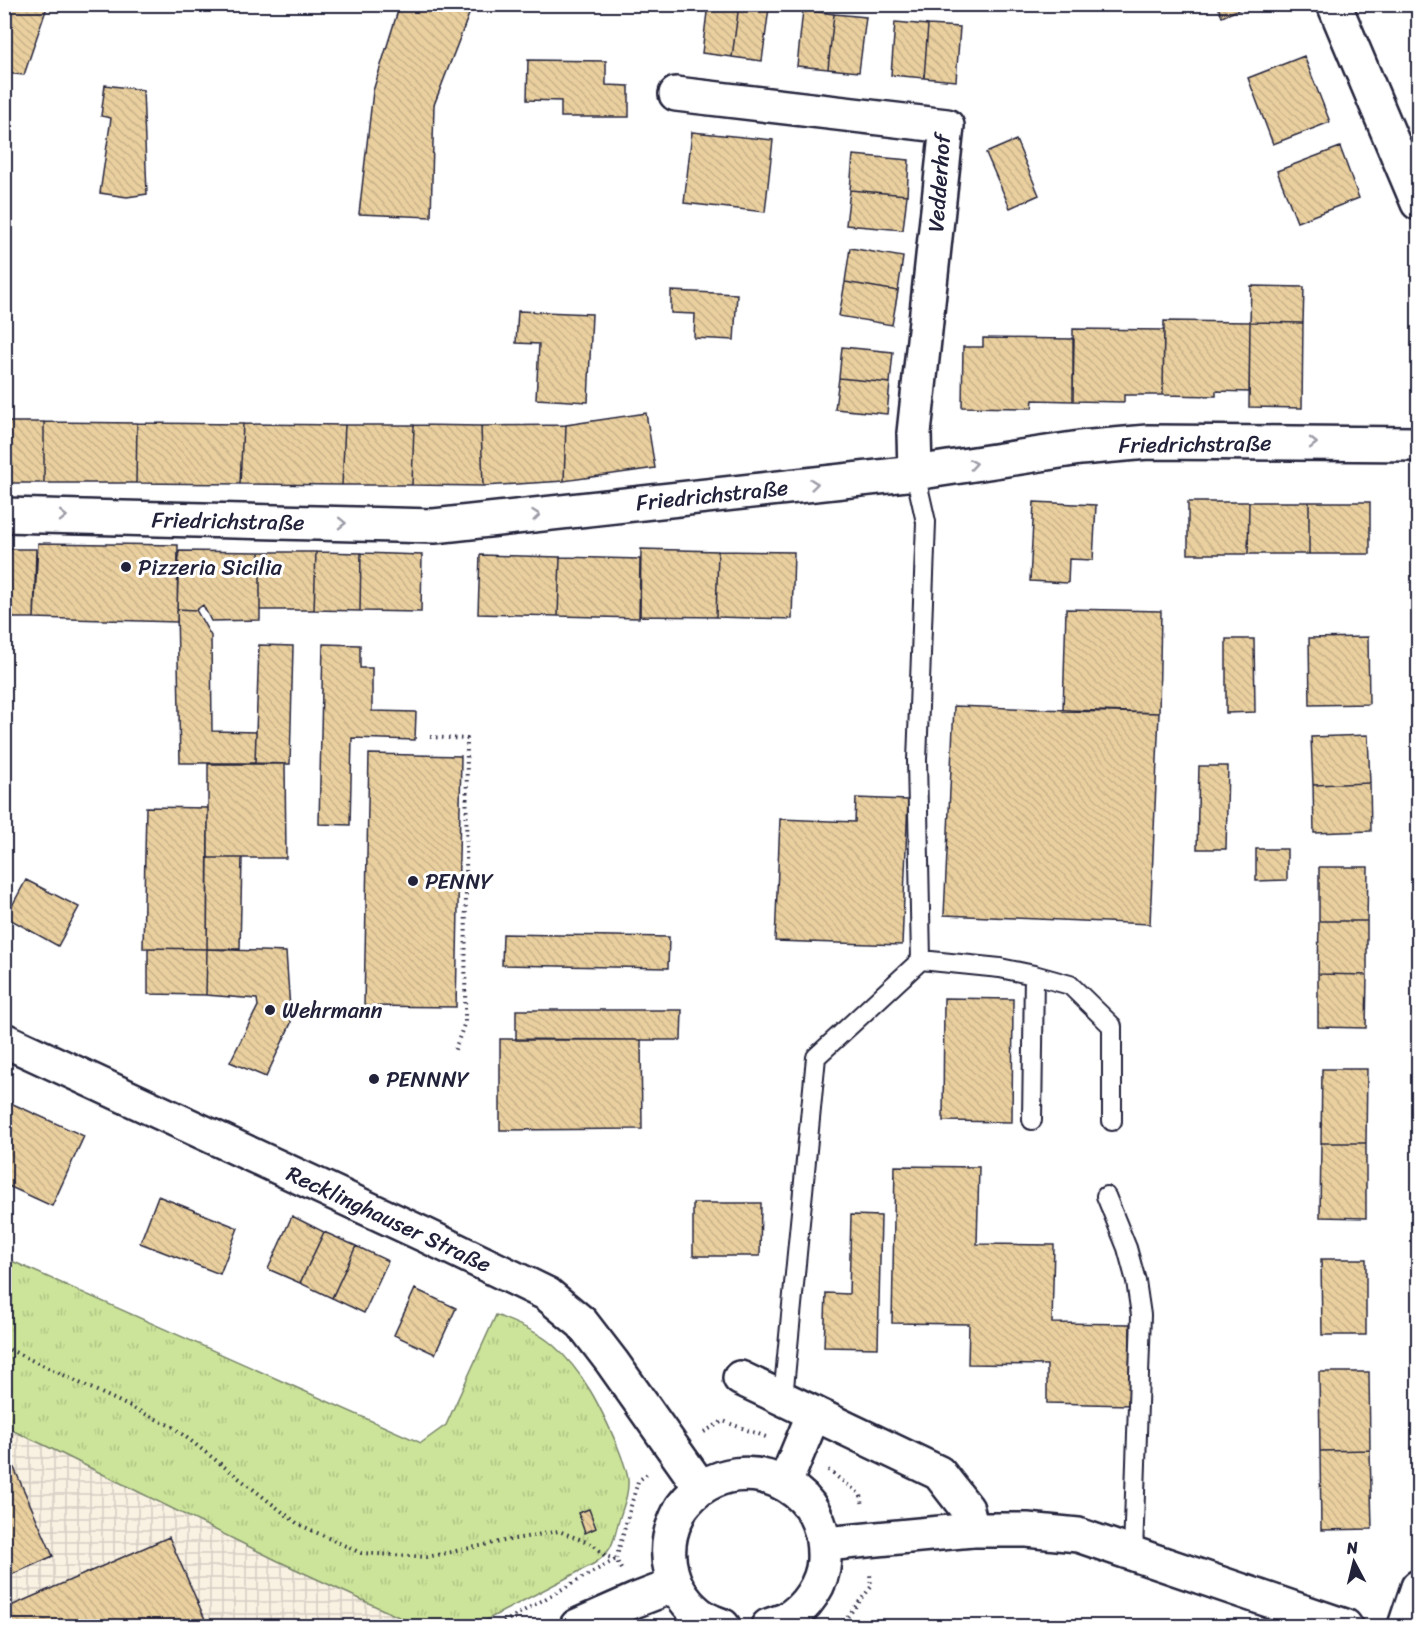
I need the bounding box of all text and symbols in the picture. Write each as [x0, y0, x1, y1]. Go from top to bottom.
street label: Vedderhof [916, 130, 962, 233]
street label: Friedrichstraße [1118, 423, 1272, 465]
one-way arrow [1309, 437, 1318, 449]
one-way arrow [968, 459, 978, 471]
street label: Friedrichstraße [634, 468, 790, 522]
one-way arrow [809, 478, 818, 491]
street label: Friedrichstraße [151, 500, 305, 542]
one-way arrow [532, 509, 541, 522]
one-way arrow [58, 510, 67, 523]
one-way arrow [337, 517, 346, 530]
place label: Pizzeria Sicilia [138, 548, 283, 587]
marker: Pizzeria Sicilia [119, 560, 133, 574]
place label: PENNY [425, 862, 494, 901]
marker: PENNY [406, 874, 420, 888]
place label: Wehrmann [282, 991, 383, 1030]
marker: Wehrmann [263, 1003, 277, 1017]
place label: PENNNY [386, 1060, 470, 1099]
marker: PENNNY [367, 1072, 381, 1086]
street label: Recklinghauser Straße [280, 1154, 498, 1284]
north arrow [1324, 1532, 1384, 1592]
text: N [1344, 1532, 1360, 1563]

